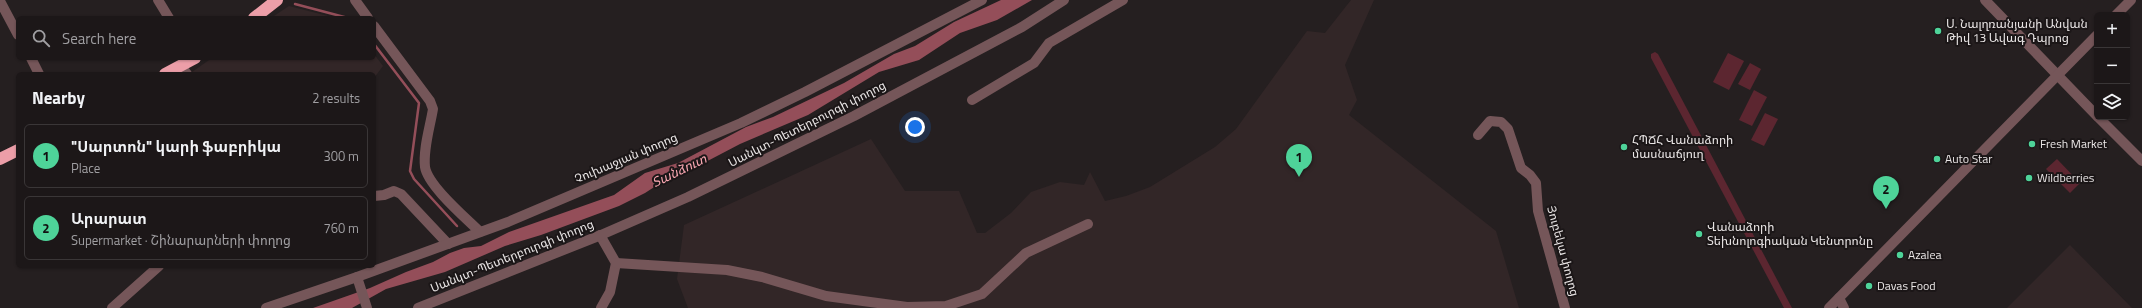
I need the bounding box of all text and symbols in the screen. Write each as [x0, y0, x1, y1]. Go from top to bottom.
map controls [2094, 12, 2130, 120]
button: + [2094, 12, 2130, 48]
place label: Ս. Նալղռանյանի Անվան Թիվ 13 Ավագ Դպրոց [1946, 14, 2088, 47]
search box [16, 16, 376, 60]
marker: Ս. Նալղռանյանի Անվան Թիվ 13 Ավագ Դպրոց [1933, 26, 1943, 36]
icon: search [30, 27, 52, 49]
text: Search here [62, 27, 136, 50]
button: − [2094, 48, 2130, 84]
street label: Սանկտ-Պետերբուրգի փողոց [725, 75, 889, 172]
button: layers [2094, 84, 2130, 120]
text: Nearby [32, 85, 85, 111]
text: 2 results [312, 88, 360, 108]
your location [905, 117, 925, 137]
street label: Չուխաջյան փողոց [571, 127, 680, 188]
place label: ՀՊՃՀ Վանաձորի մասնաճյուղ [1632, 130, 1733, 163]
place label: Fresh Market [2040, 134, 2108, 153]
text: "Սարտոն" կարի ֆաբրիկա [71, 135, 281, 158]
marker: Fresh Market [2027, 139, 2037, 149]
marker: ՀՊՃՀ Վանաձորի մասնաճյուղ [1619, 142, 1629, 152]
pin: 1 [1286, 144, 1312, 177]
text: 1 [42, 146, 50, 166]
text: 300 m [323, 146, 359, 166]
water label: Տանձուտ [648, 148, 711, 192]
place label: Auto Star [1945, 149, 1992, 168]
marker: Auto Star [1932, 154, 1942, 164]
text: Place [71, 158, 100, 178]
place label: Wildberries [2037, 168, 2095, 187]
marker: Wildberries [2024, 173, 2034, 183]
pin: 2 [1873, 176, 1899, 209]
street label: Յուբեկա փողոց [1542, 203, 1585, 298]
text: Արարատ [71, 207, 147, 230]
street label: Սանկտ-Պետերբուրգի փողոց [427, 214, 596, 297]
place label: Վանաձորի Տեխնոլոգիական Կենտրոնը [1707, 217, 1873, 250]
text: 2 [42, 218, 50, 238]
text: 760 m [323, 218, 359, 238]
marker: Վանաձորի Տեխնոլոգիական Կենտրոնը [1694, 229, 1704, 239]
text: Supermarket · Շինարարների փողոց [71, 230, 291, 250]
place label: Azalea [1908, 245, 1941, 264]
marker: Azalea [1895, 250, 1905, 260]
place label: Davas Food [1877, 276, 1936, 295]
marker: Davas Food [1864, 281, 1874, 291]

